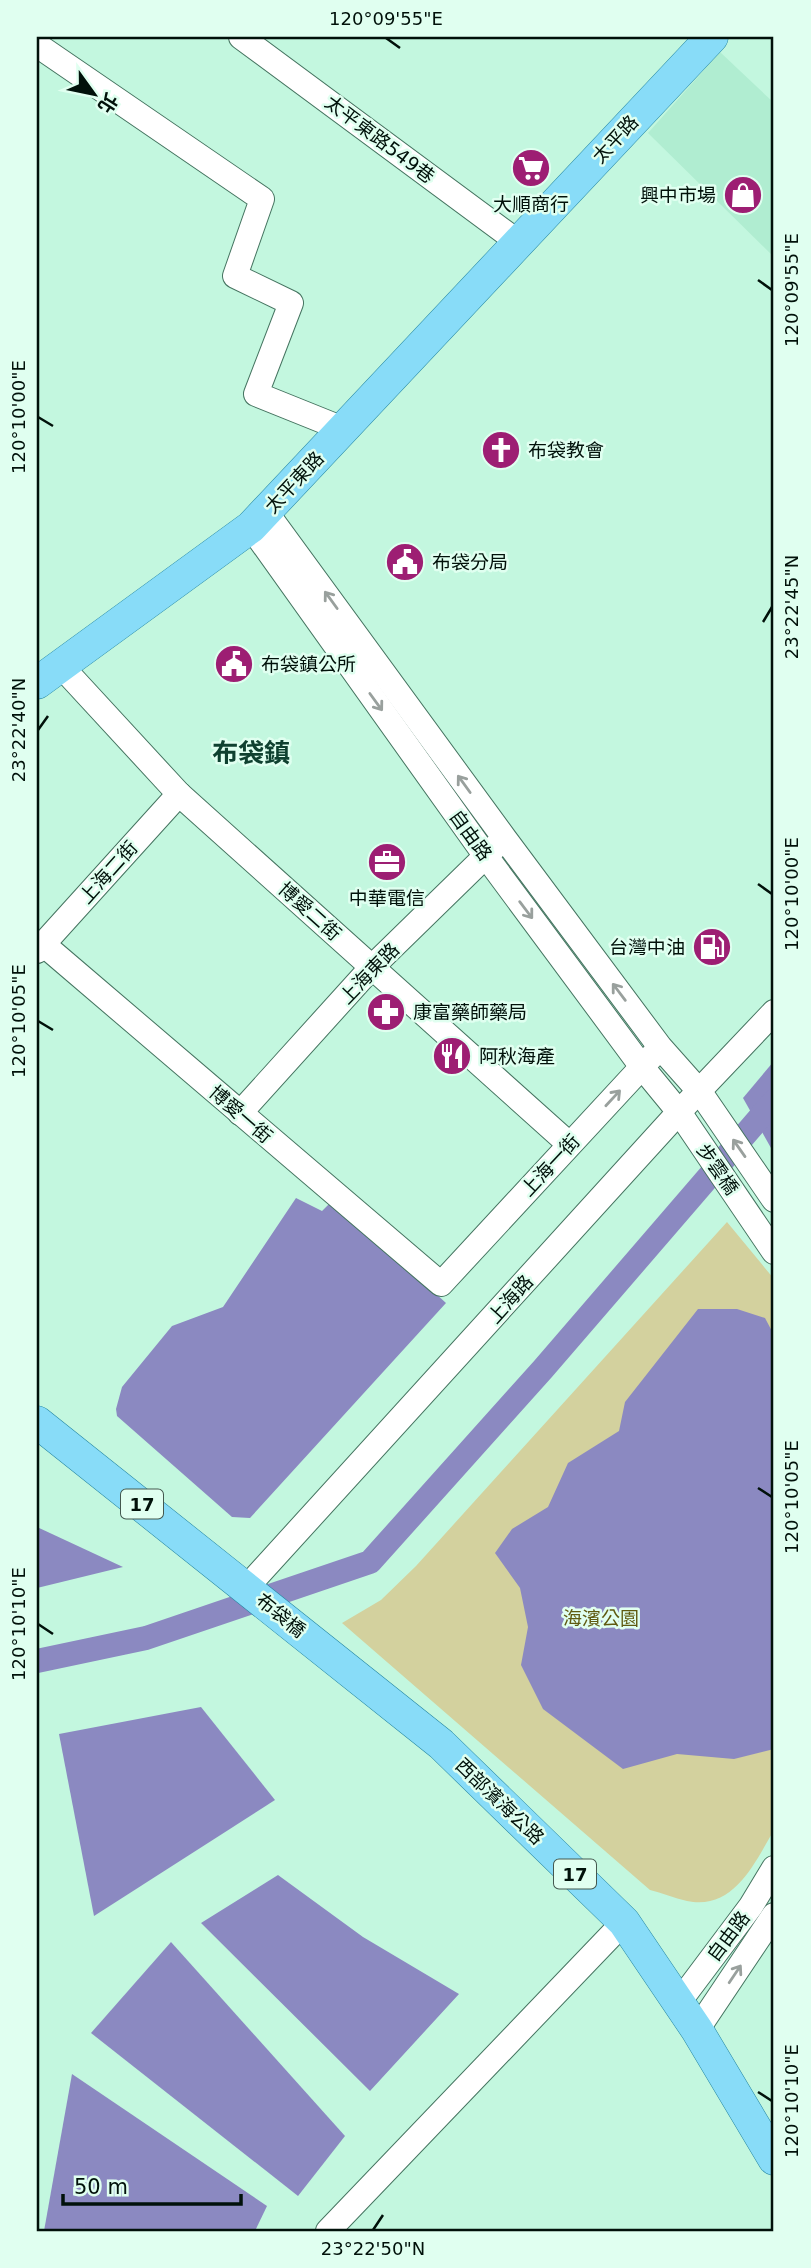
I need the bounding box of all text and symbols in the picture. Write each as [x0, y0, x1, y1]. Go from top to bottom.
text: 120°09'55"E [329, 8, 443, 29]
north arrow [60, 60, 130, 130]
text: 北 [94, 89, 123, 117]
street label: 太平東路549巷 [321, 91, 439, 187]
street label: 太平路 [588, 111, 642, 167]
supermarket icon: 大順商行 [510, 147, 552, 189]
shop icon: 興中市場 [722, 174, 764, 216]
place label: 興中市場 [640, 184, 716, 206]
place label: 大順商行 [493, 193, 569, 215]
text: 120°09'55"E [781, 233, 802, 347]
text: 120°10'00"E [8, 360, 29, 474]
church icon: 布袋教會 [480, 429, 522, 471]
place label: 布袋教會 [528, 439, 604, 461]
street label: 太平東路 [260, 447, 328, 517]
public building icon: 布袋分局 [384, 541, 426, 583]
place label: 布袋分局 [432, 551, 508, 573]
text: 23°22'45"N [781, 555, 802, 659]
one-way arrow [323, 591, 338, 610]
public building icon: 布袋鎮公所 [213, 643, 255, 685]
place label: 布袋鎮公所 [261, 653, 356, 675]
text: 23°22'40"N [8, 678, 29, 782]
one-way arrow [369, 692, 383, 711]
district label: 布袋鎮 [212, 738, 290, 768]
one-way arrow [457, 775, 472, 794]
street label: 自由路 [445, 805, 497, 865]
street label: 上海二街 [74, 836, 142, 908]
text: 120°10'00"E [781, 837, 802, 951]
office icon: 中華電信 [366, 841, 408, 883]
street label: 博愛二街 [274, 877, 346, 945]
place label: 中華電信 [349, 887, 425, 909]
one-way arrow [519, 900, 533, 919]
fuel station icon: 台灣中油 [691, 926, 733, 968]
place label: 台灣中油 [609, 936, 685, 958]
street label: 上海東路 [335, 938, 403, 1008]
text: 120°10'05"E [8, 964, 29, 1078]
one-way arrow [612, 983, 627, 1002]
pharmacy icon: 康富藥師藥局 [365, 991, 407, 1033]
place label: 康富藥師藥局 [413, 1001, 527, 1023]
restaurant icon: 阿秋海產 [431, 1035, 473, 1077]
place label: 阿秋海產 [479, 1045, 555, 1067]
street label: 博愛一街 [205, 1081, 277, 1147]
one-way arrow [605, 1090, 622, 1107]
street label: 上海一街 [516, 1130, 584, 1200]
street label: 步雲橋 [693, 1139, 743, 1199]
one-way arrow [732, 1139, 746, 1159]
street label: 上海路 [483, 1270, 537, 1328]
text: 120°10'05"E [781, 1440, 802, 1554]
road number: 17 [121, 1490, 163, 1518]
text: 120°10'10"E [8, 1567, 29, 1681]
street label: 布袋橋 [252, 1589, 310, 1641]
park label: 海濱公園 [563, 1607, 639, 1629]
street label: 西部濱海公路 [451, 1753, 549, 1849]
road number: 17 [554, 1860, 596, 1888]
street label: 自由路 [702, 1907, 754, 1965]
one-way arrow [728, 1965, 742, 1984]
text: 120°10'10"E [781, 2044, 802, 2158]
scale bar [63, 2163, 242, 2207]
text: 50 m [74, 2175, 128, 2199]
text: 23°22'50"N [321, 2238, 425, 2259]

